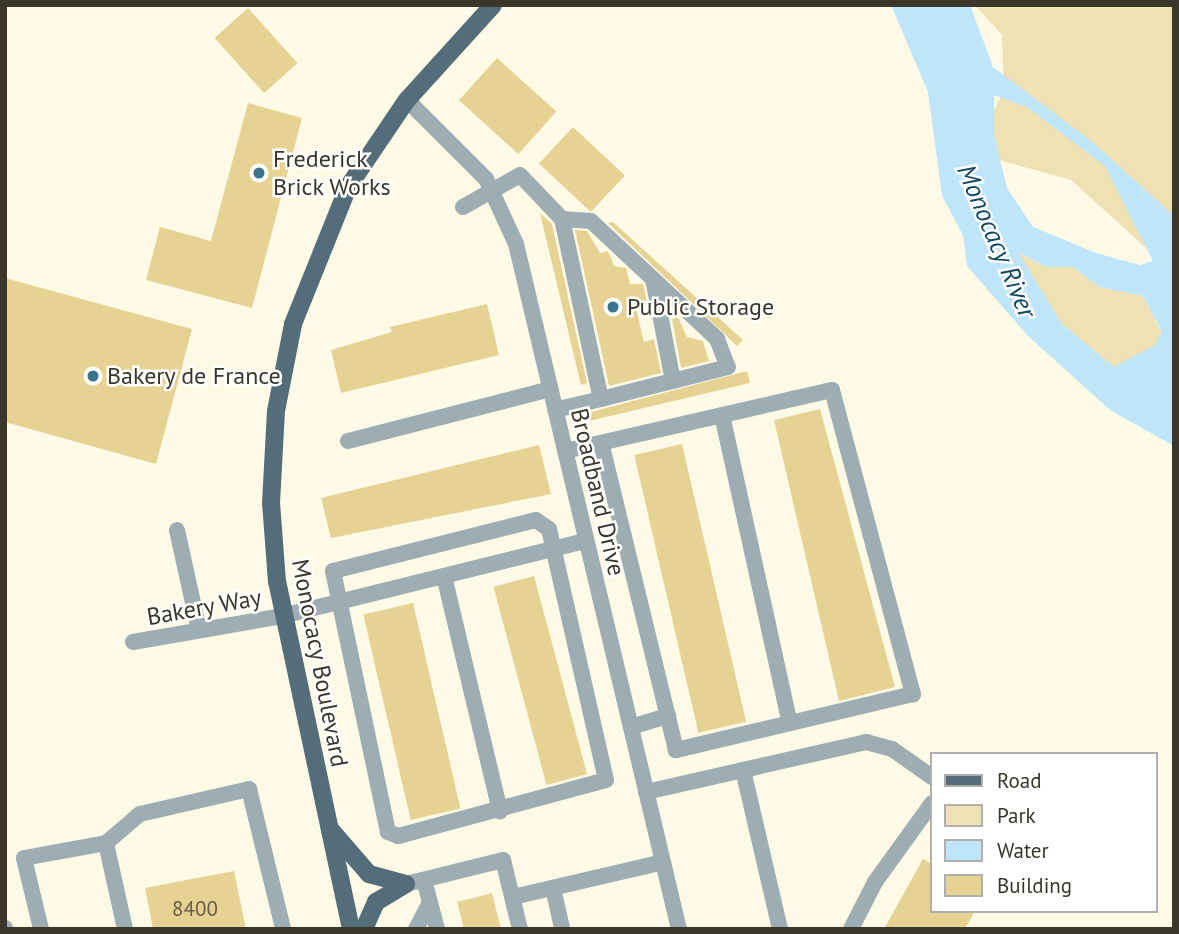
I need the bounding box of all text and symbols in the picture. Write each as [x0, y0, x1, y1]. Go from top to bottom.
place label: Frederick Brick Works [273, 145, 392, 201]
water label: Monocacy River [951, 159, 1043, 323]
marker: Frederick Brick Works [251, 165, 267, 181]
place label: Public Storage [627, 293, 775, 321]
marker: Public Storage [605, 299, 621, 315]
place label: Bakery de France [107, 362, 282, 390]
marker: Bakery de France [85, 368, 101, 384]
street label: Broadband Drive [565, 405, 631, 579]
street label: Monocacy Boulevard [286, 556, 354, 770]
street label: Bakery Way [144, 583, 264, 631]
legend [930, 752, 1158, 913]
text: Road [997, 767, 1041, 794]
text: Park [997, 802, 1036, 829]
text: Water [997, 837, 1049, 864]
text: Building [997, 872, 1072, 899]
house number: 8400 [172, 896, 218, 922]

